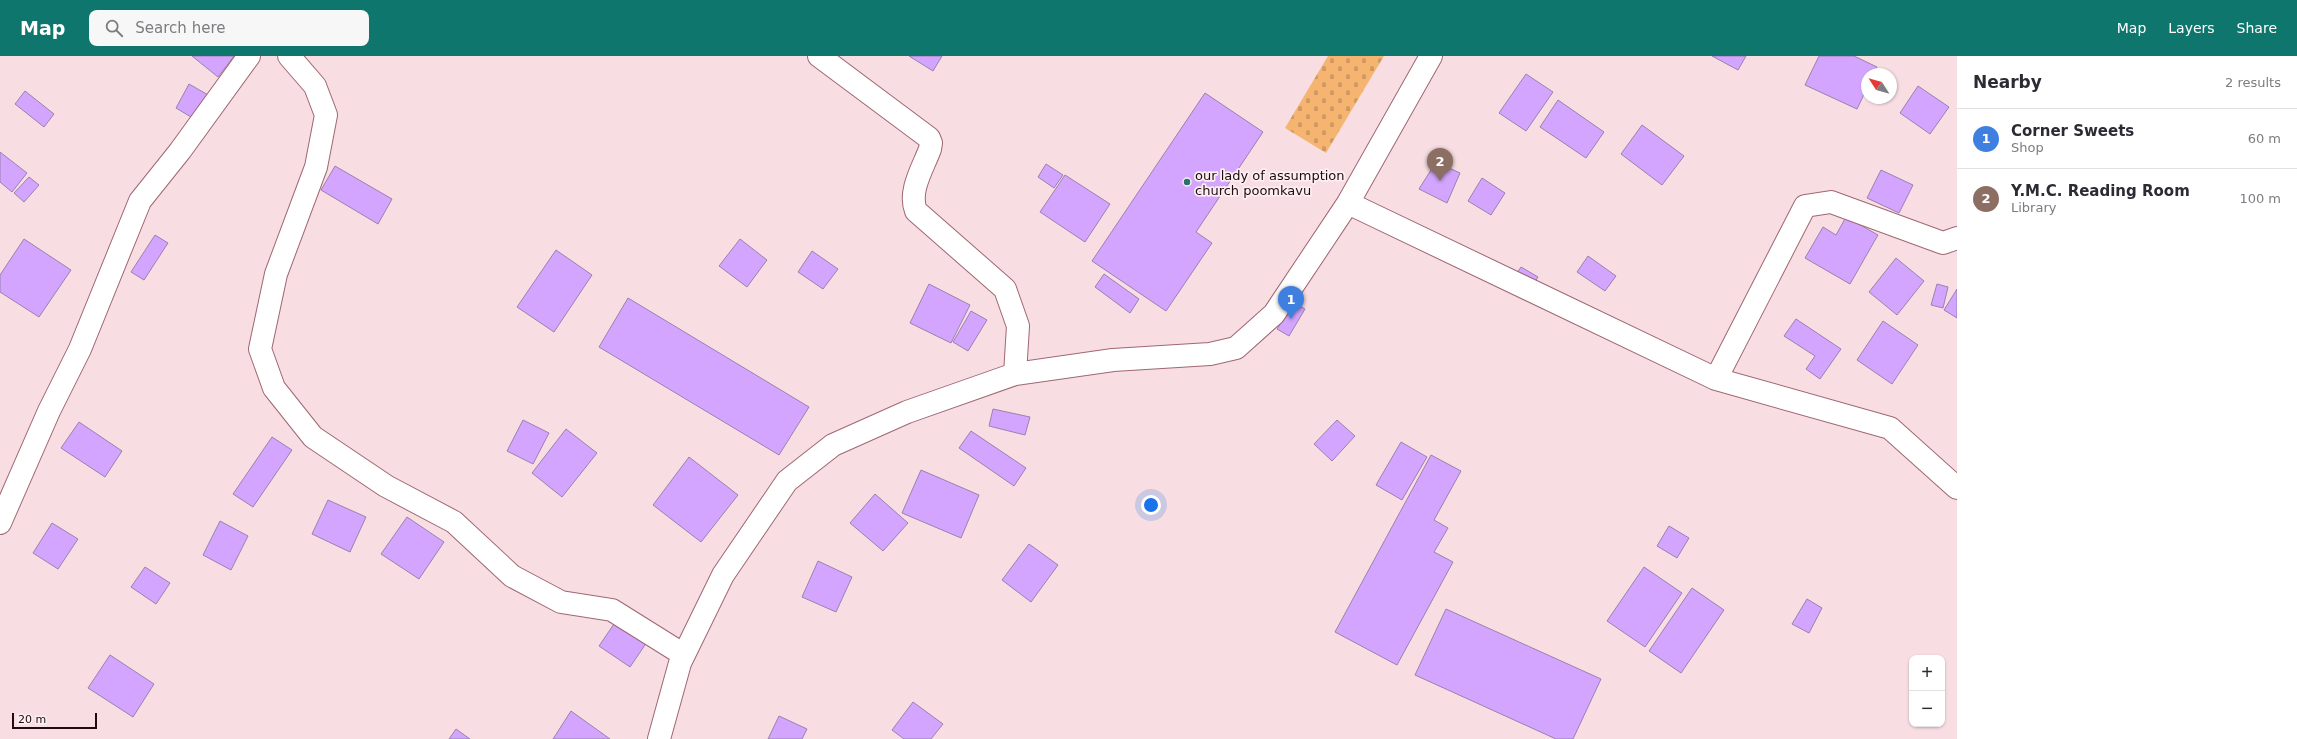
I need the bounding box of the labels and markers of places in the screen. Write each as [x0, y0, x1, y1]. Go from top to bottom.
pin: 2 [1427, 148, 1453, 181]
place label: our lady of assumption church poomkavu [1195, 168, 1345, 198]
marker: our lady of assumption church poomkavu [1182, 177, 1192, 187]
pin: 1 [1278, 286, 1304, 319]

